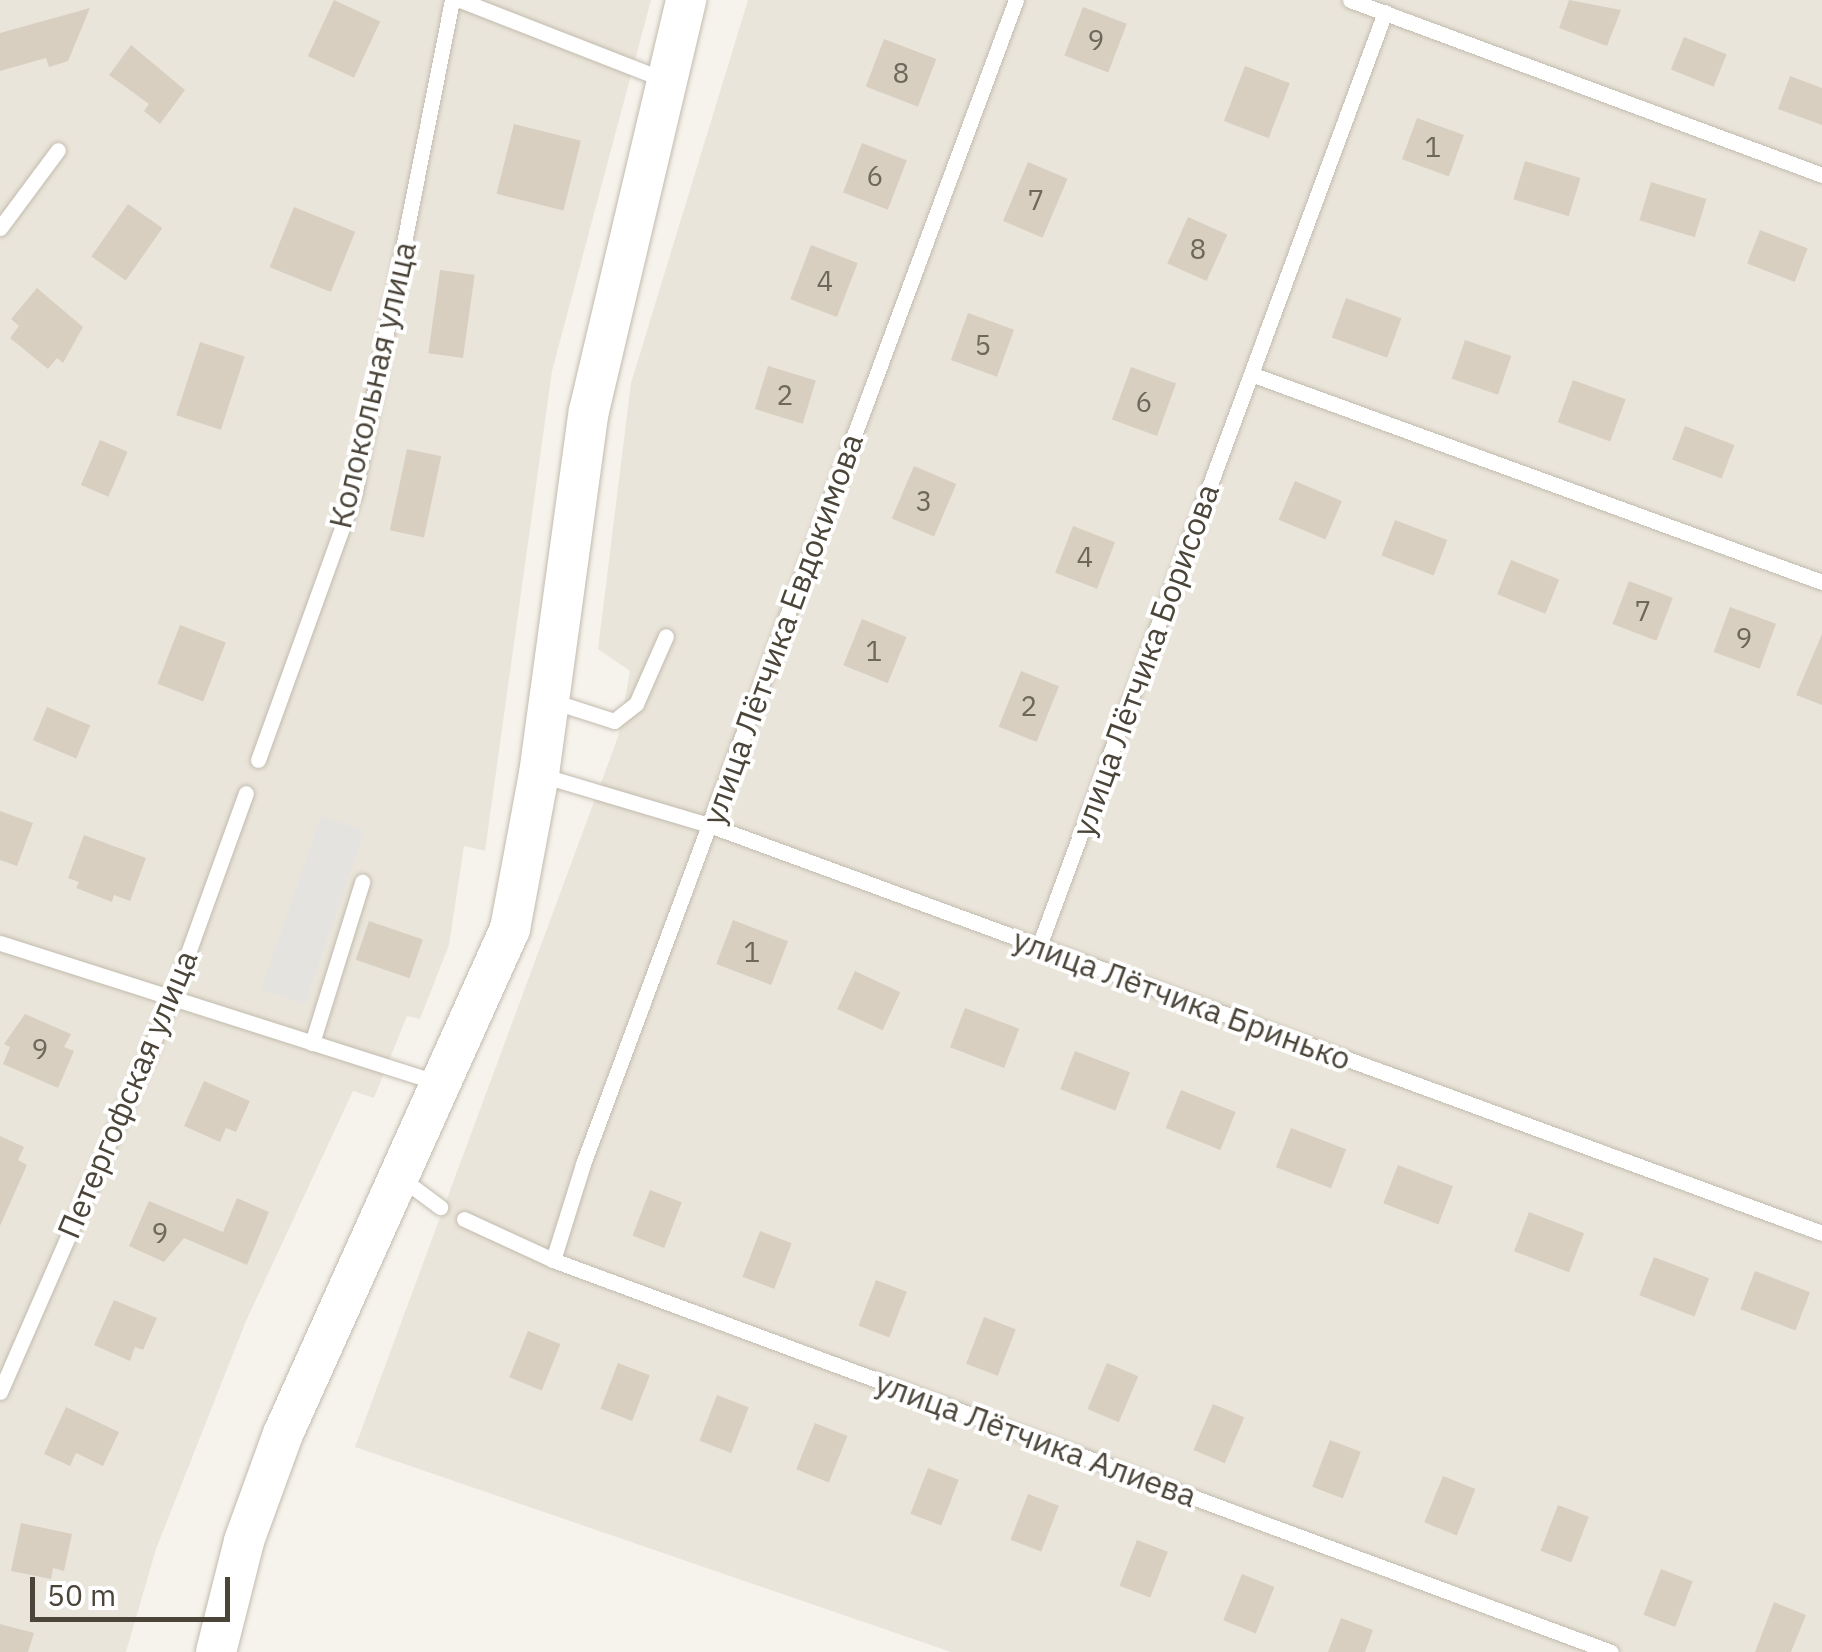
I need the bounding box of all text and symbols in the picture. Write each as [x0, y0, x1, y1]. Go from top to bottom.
house number: 9 [1088, 23, 1104, 57]
house number: 8 [893, 56, 909, 90]
house number: 1 [1425, 130, 1441, 164]
house number: 6 [867, 159, 883, 193]
house number: 7 [1028, 183, 1044, 217]
house number: 8 [1190, 232, 1206, 266]
street label: Колокольная улица [320, 238, 424, 532]
house number: 4 [817, 264, 833, 298]
house number: 5 [975, 328, 991, 362]
house number: 2 [777, 378, 793, 412]
house number: 6 [1136, 385, 1152, 419]
street label: улица Лётчика Евдокимова [693, 428, 871, 830]
street label: улица Лётчика Борисова [1063, 478, 1227, 842]
house number: 3 [916, 484, 932, 518]
house number: 4 [1077, 540, 1093, 574]
house number: 7 [1635, 594, 1651, 628]
house number: 9 [1736, 621, 1752, 655]
house number: 1 [866, 634, 882, 668]
house number: 2 [1021, 689, 1037, 723]
street label: улица Лётчика Бринько [1008, 920, 1356, 1078]
house number: 1 [744, 935, 760, 969]
street label: Петергофская улица [49, 944, 205, 1244]
house number: 9 [32, 1032, 48, 1066]
house number: 9 [152, 1216, 168, 1250]
street label: улица Лётчика Алиева [870, 1363, 1202, 1515]
scale bar [35, 1557, 235, 1619]
text: 50 m [47, 1575, 116, 1614]

